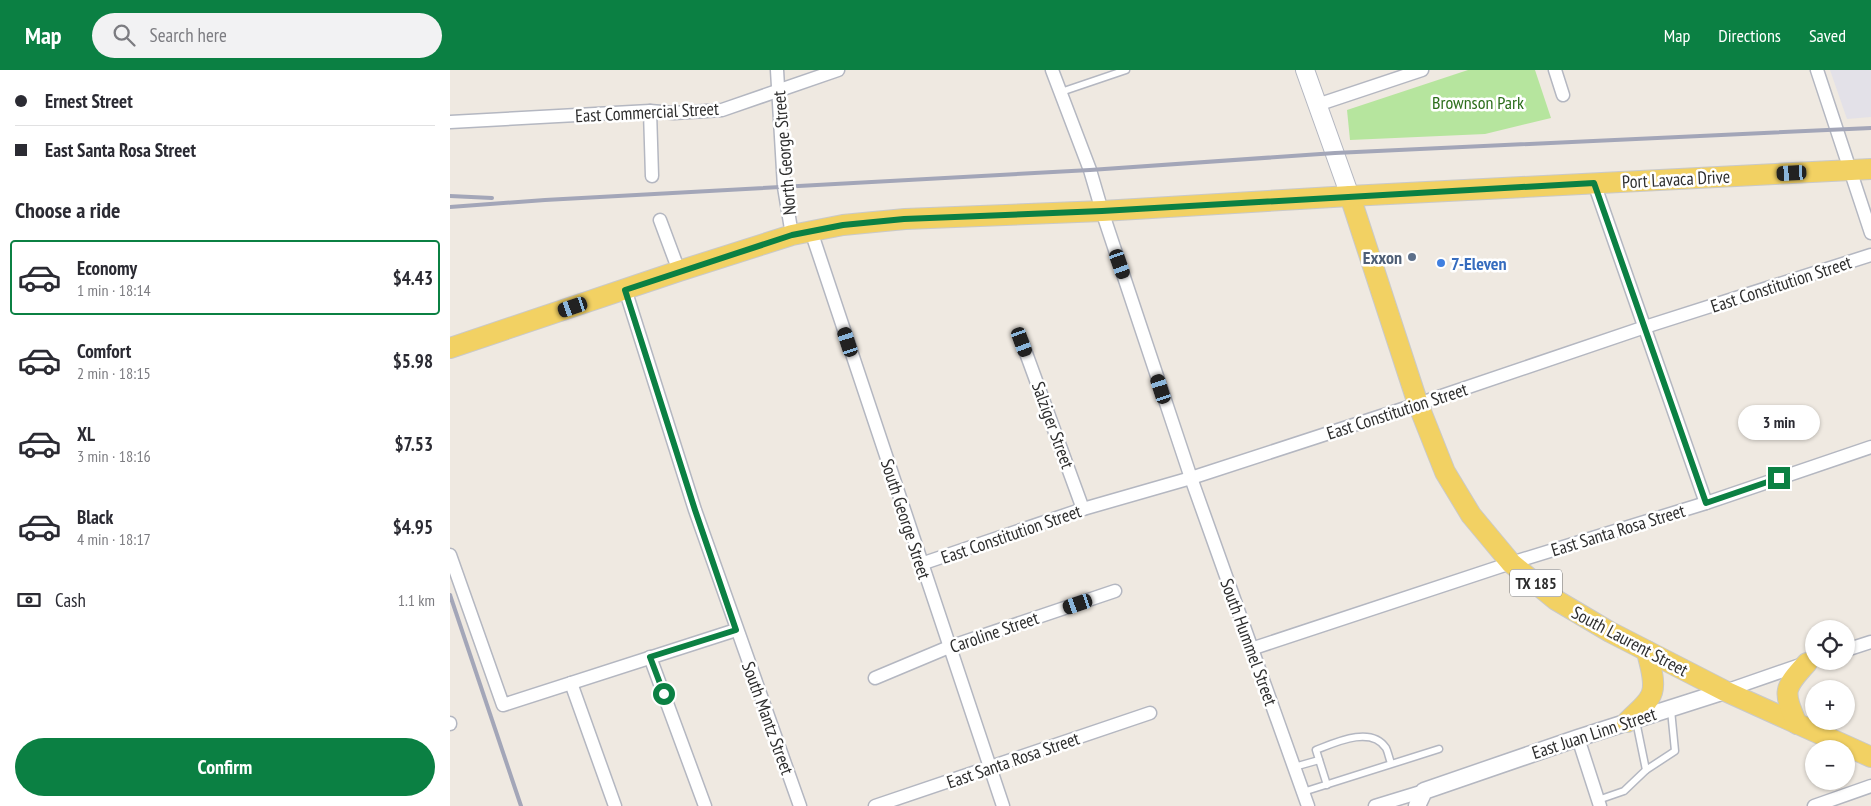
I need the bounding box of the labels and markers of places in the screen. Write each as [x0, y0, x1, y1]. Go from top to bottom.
place label: Exxon [1363, 246, 1402, 269]
marker: Exxon [1406, 251, 1418, 263]
place label: 7-Eleven [1451, 252, 1507, 275]
marker: 7-Eleven [1435, 257, 1447, 269]

